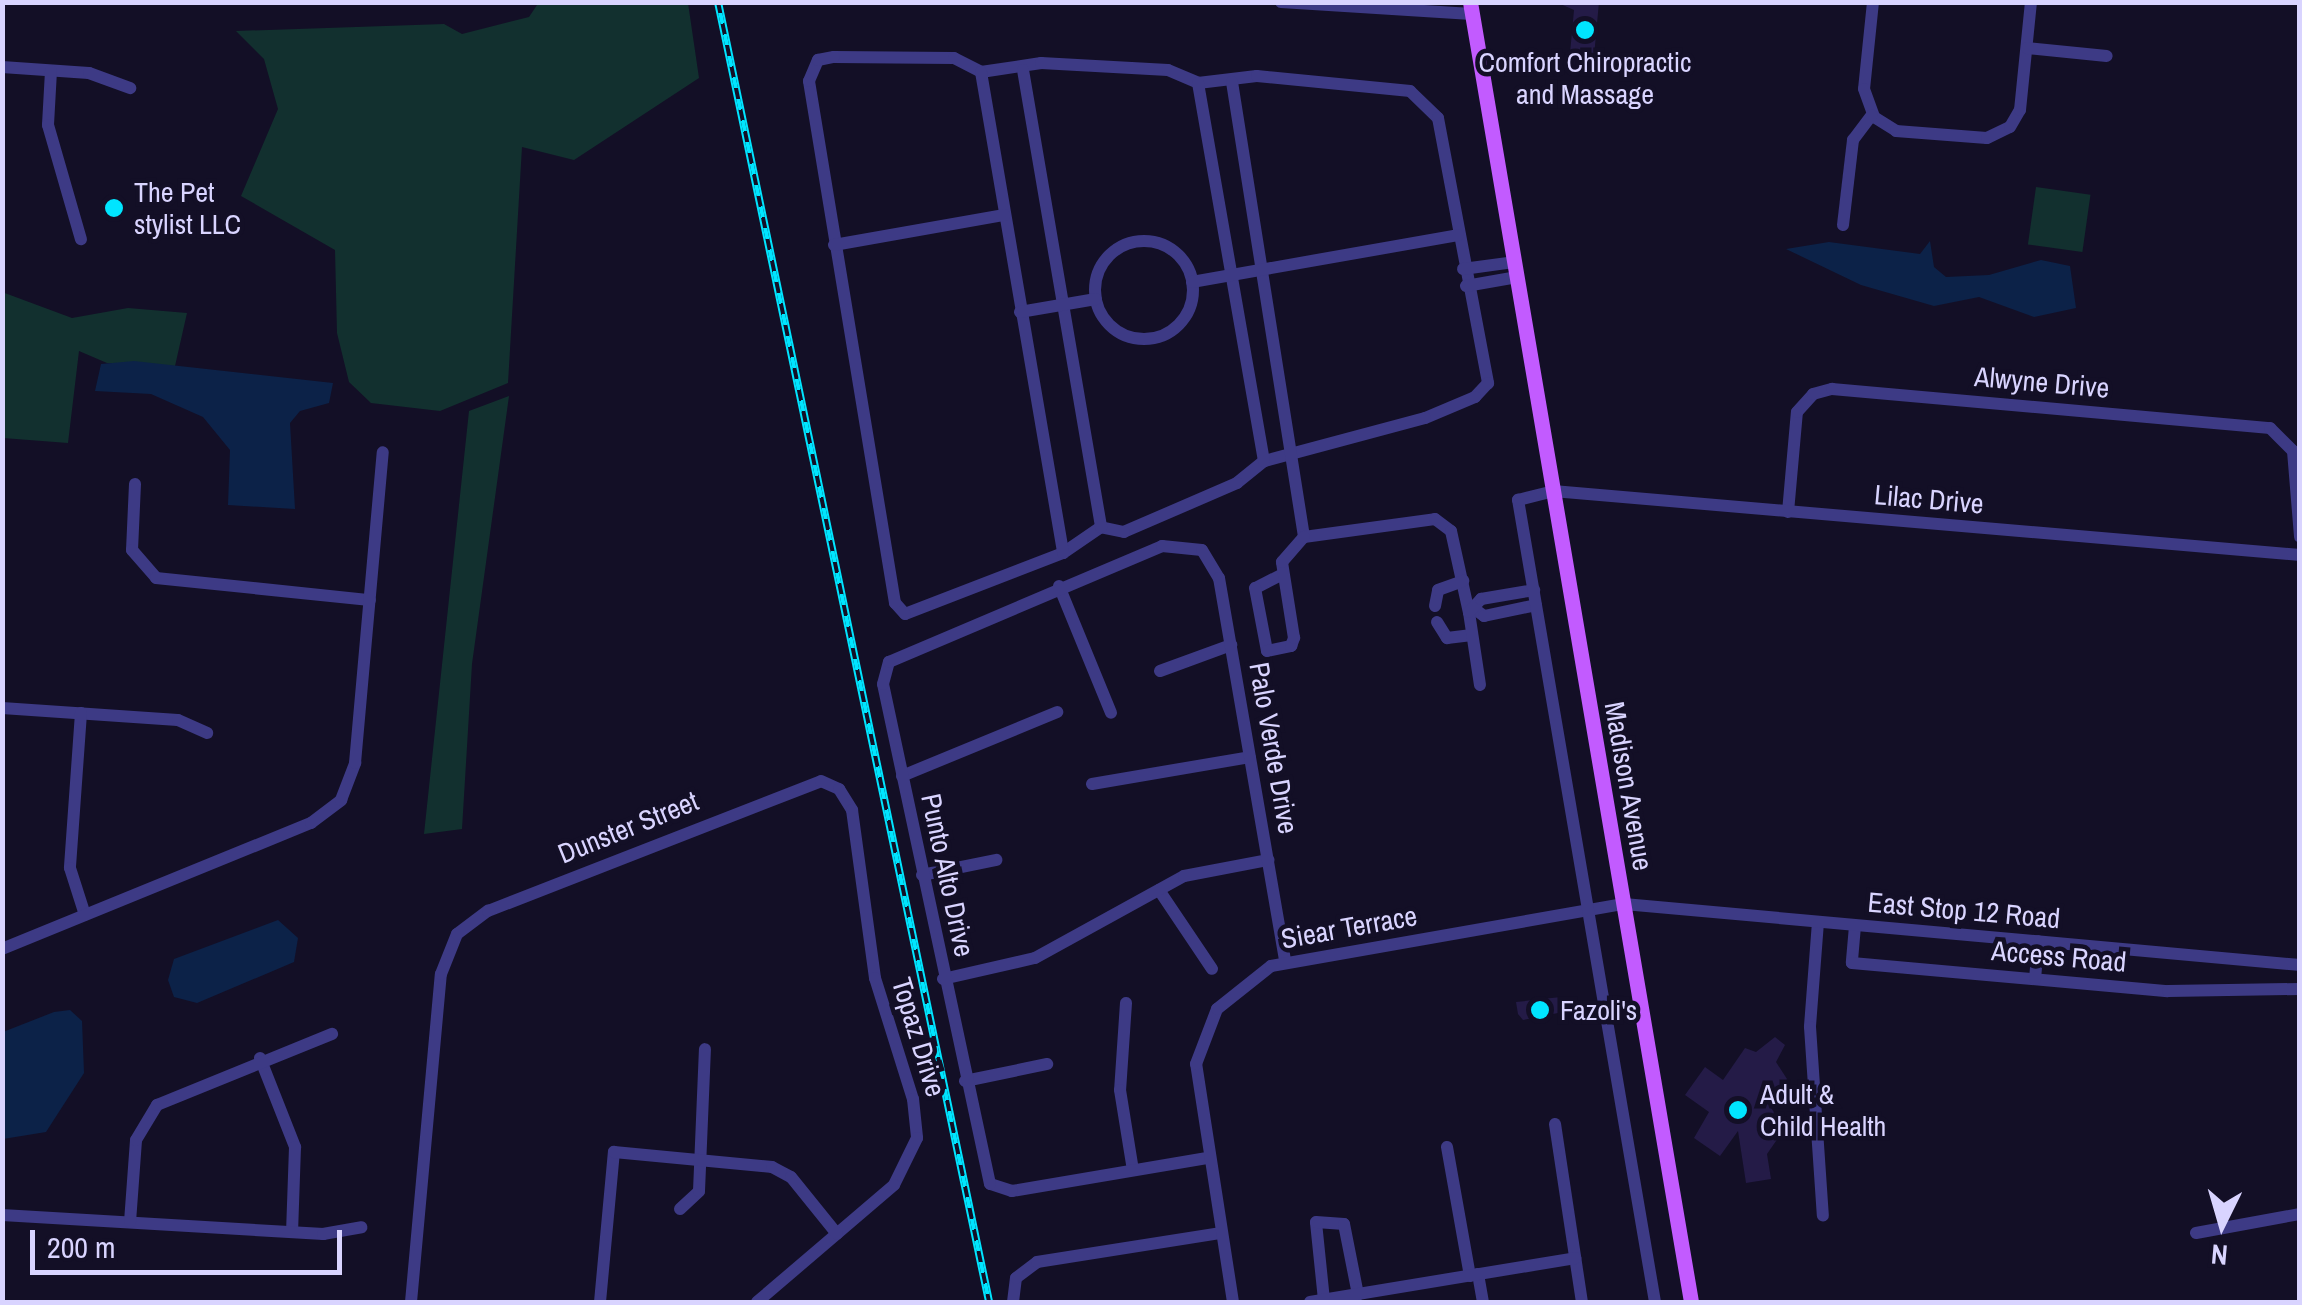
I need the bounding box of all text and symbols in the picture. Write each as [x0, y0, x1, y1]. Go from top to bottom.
marker: Comfort Chiropractic and Massage [1574, 19, 1596, 41]
place label: Comfort Chiropractic and Massage [1478, 45, 1692, 111]
place label: The Pet stylist LLC [134, 175, 241, 241]
marker: The Pet stylist LLC [103, 197, 125, 219]
street label: Alwyne Drive [1973, 359, 2111, 405]
street label: Lilac Drive [1873, 477, 1985, 521]
street label: Palo Verde Drive [1242, 660, 1306, 836]
street label: Madison Avenue [1598, 698, 1660, 874]
street label: Dunster Street [553, 784, 703, 870]
street label: Punto Alto Drive [914, 790, 982, 960]
street label: East Stop 12 Road [1867, 885, 2061, 935]
street label: Siear Terrace [1278, 898, 1420, 956]
street label: Access Road [1990, 933, 2128, 979]
street label: Topaz Drive [885, 974, 953, 1100]
place label: Fazoli's [1560, 993, 1637, 1027]
marker: Fazoli's [1529, 999, 1551, 1021]
place label: Adult & Child Health [1760, 1077, 1886, 1143]
marker: Adult & Child Health [1725, 1097, 1751, 1123]
north arrow [2172, 1175, 2272, 1275]
scale bar [35, 1210, 348, 1272]
text: 200 m [47, 1227, 115, 1267]
text: N [2209, 1235, 2229, 1275]

